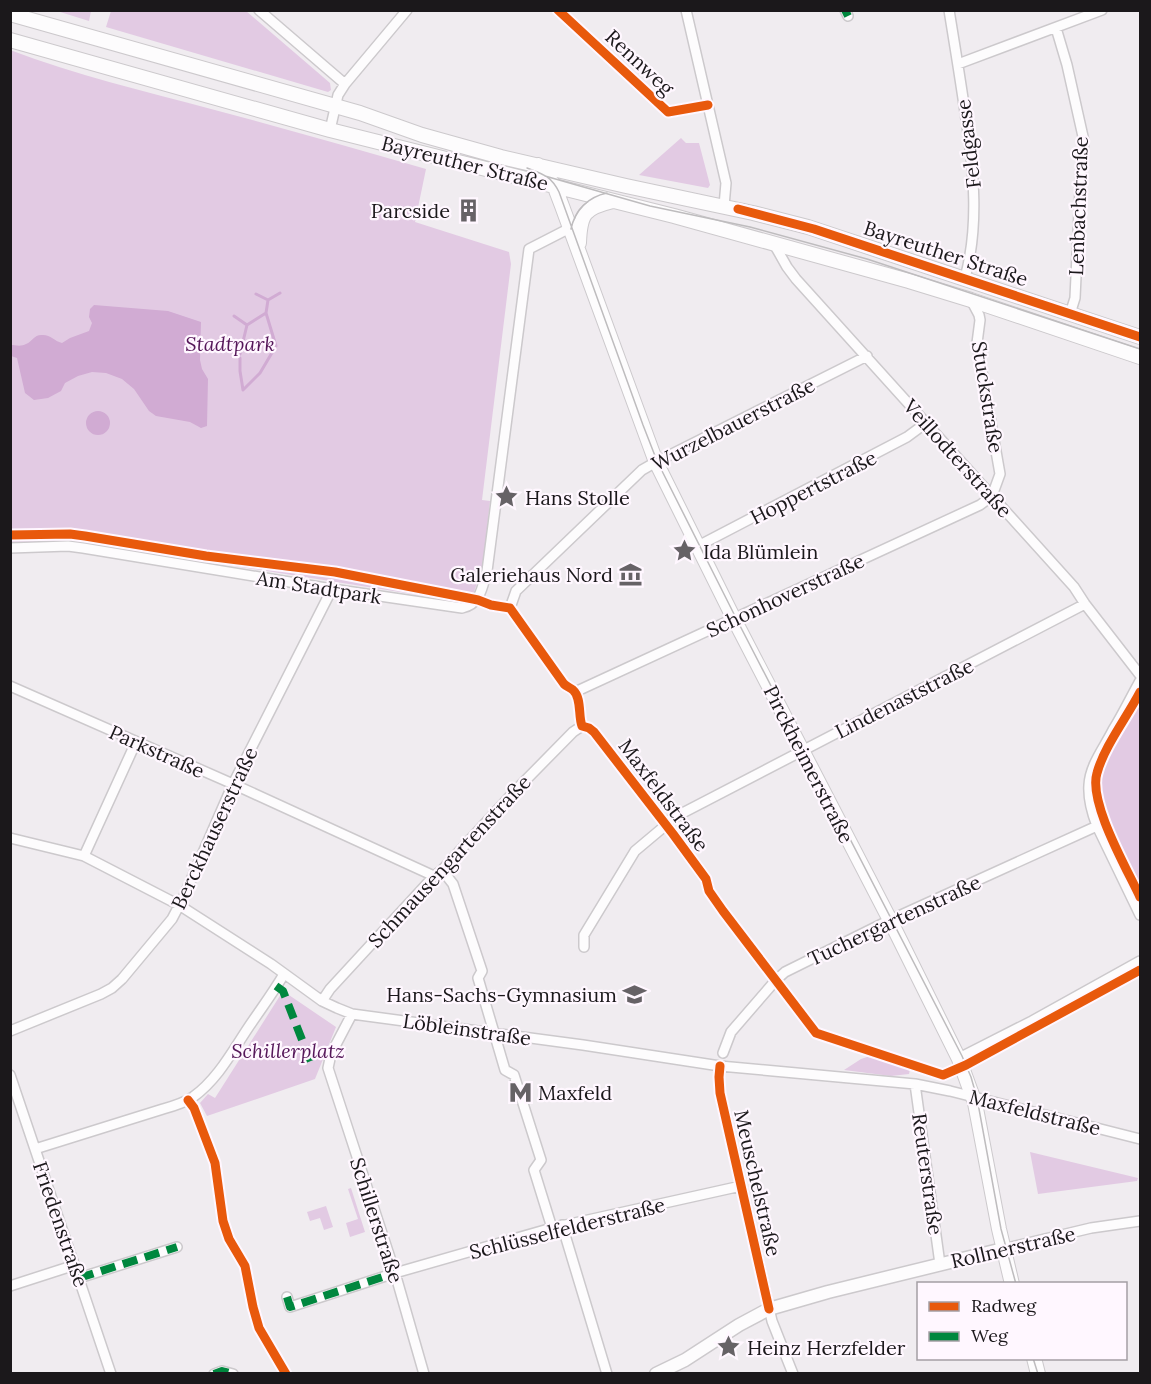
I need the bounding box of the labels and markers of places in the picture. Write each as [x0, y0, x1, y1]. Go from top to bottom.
building icon: Parcside [455, 197, 481, 223]
place label: Parcside [371, 198, 450, 223]
place icon: Hans Stolle [494, 484, 520, 510]
place label: Hans Stolle [525, 485, 630, 510]
place icon: Ida Blümlein [672, 538, 698, 564]
place label: Ida Blümlein [703, 539, 818, 564]
museum icon: Galeriehaus Nord [618, 561, 644, 587]
place label: Galeriehaus Nord [450, 562, 613, 587]
school or university icon: Hans-Sachs-Gymnasium [622, 981, 648, 1007]
place label: Hans-Sachs-Gymnasium [386, 982, 617, 1007]
metro station icon: Maxfeld [507, 1079, 533, 1105]
place label: Maxfeld [538, 1080, 612, 1105]
place icon: Heinz Herzfelder [716, 1334, 742, 1360]
place label: Heinz Herzfelder [747, 1335, 906, 1360]

